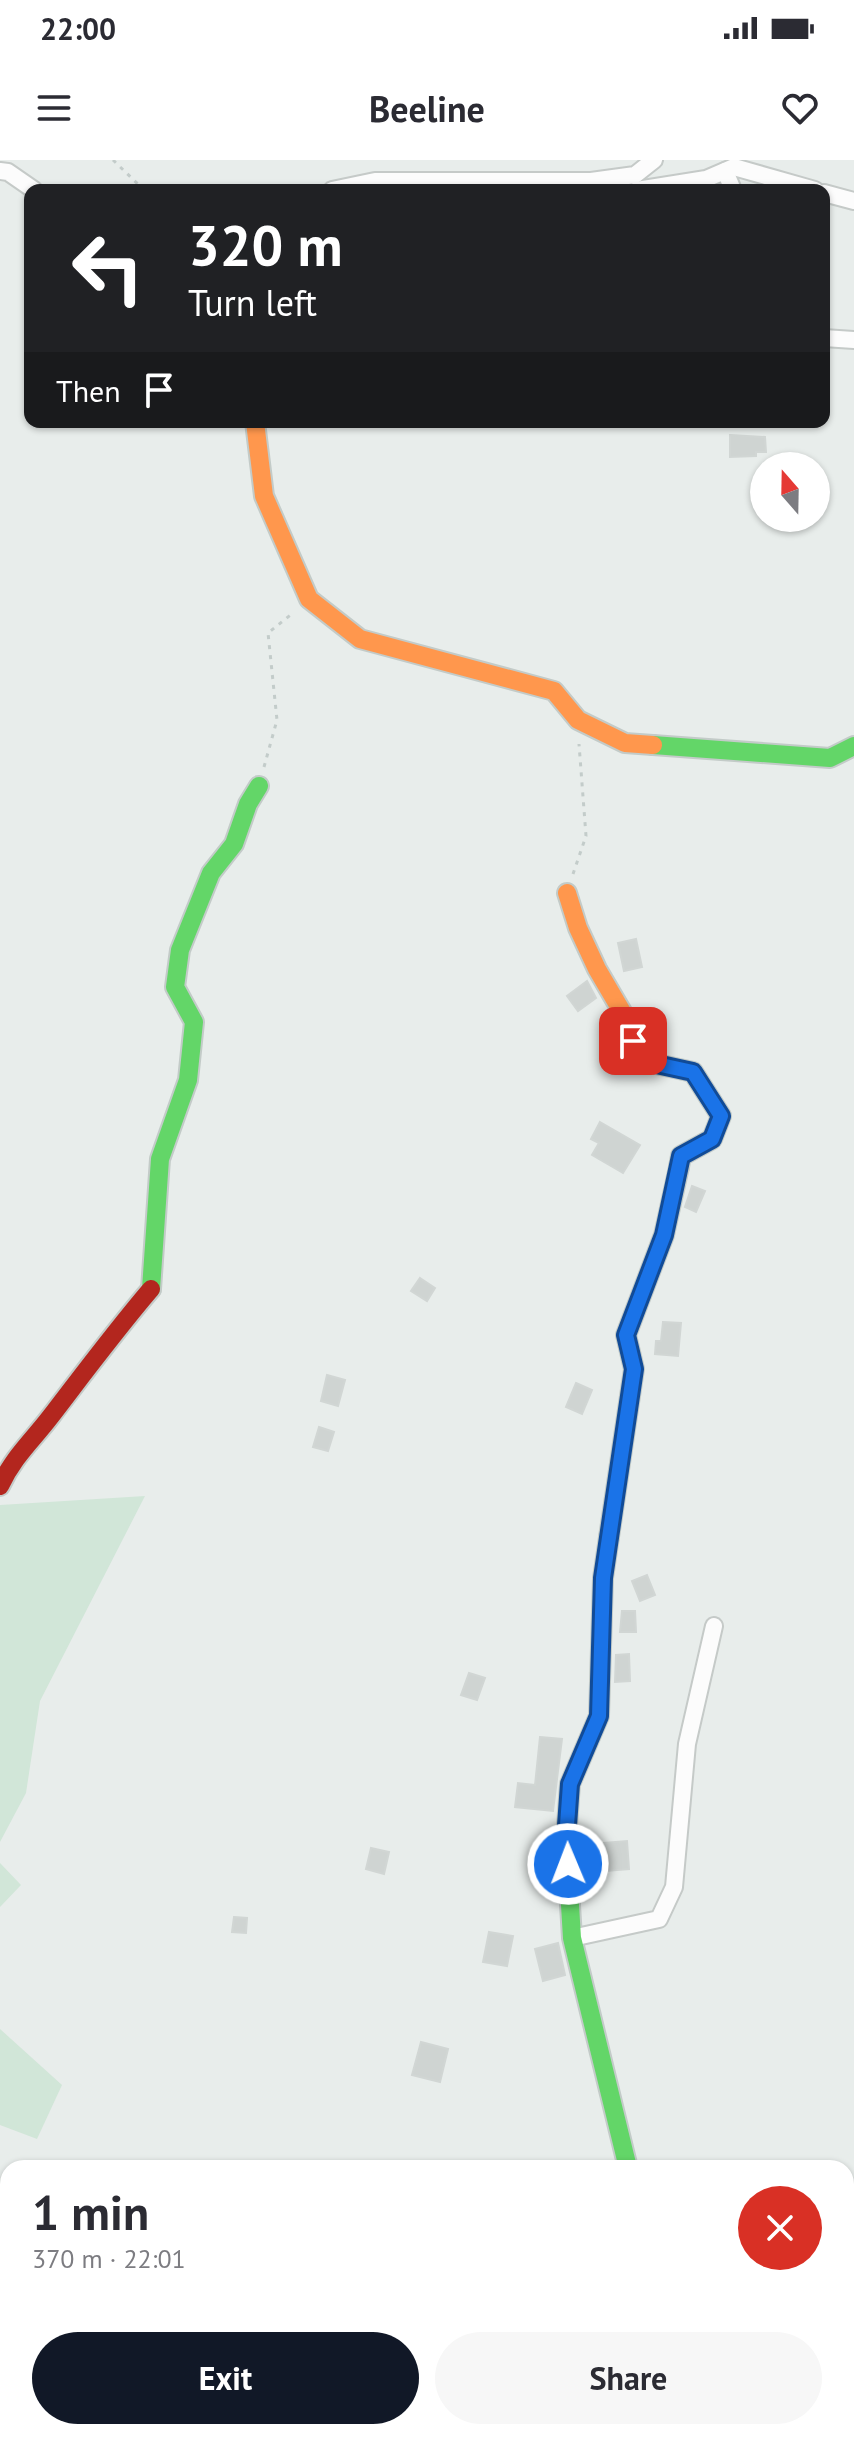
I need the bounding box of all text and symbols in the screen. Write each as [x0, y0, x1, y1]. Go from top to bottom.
text: 22:00 [40, 9, 116, 48]
text: Beeline [369, 85, 485, 132]
icon: menu [32, 86, 76, 130]
icon: heart [778, 86, 822, 130]
text: 320 m [188, 209, 343, 281]
icon: left [56, 216, 160, 320]
text: Turn left [188, 279, 317, 326]
icon: arrive [137, 368, 181, 412]
text: Then [56, 371, 121, 410]
north arrow [750, 452, 830, 532]
map controls [750, 452, 830, 532]
pin [599, 1007, 667, 1075]
icon: arrive [611, 1019, 655, 1063]
position arrow [526, 1822, 610, 1906]
text: 1 min [32, 2181, 149, 2243]
button: close [738, 2186, 822, 2270]
text: 370 m · 22:01 [32, 2242, 186, 2275]
button: Exit [32, 2332, 419, 2424]
button: Share [435, 2332, 822, 2424]

